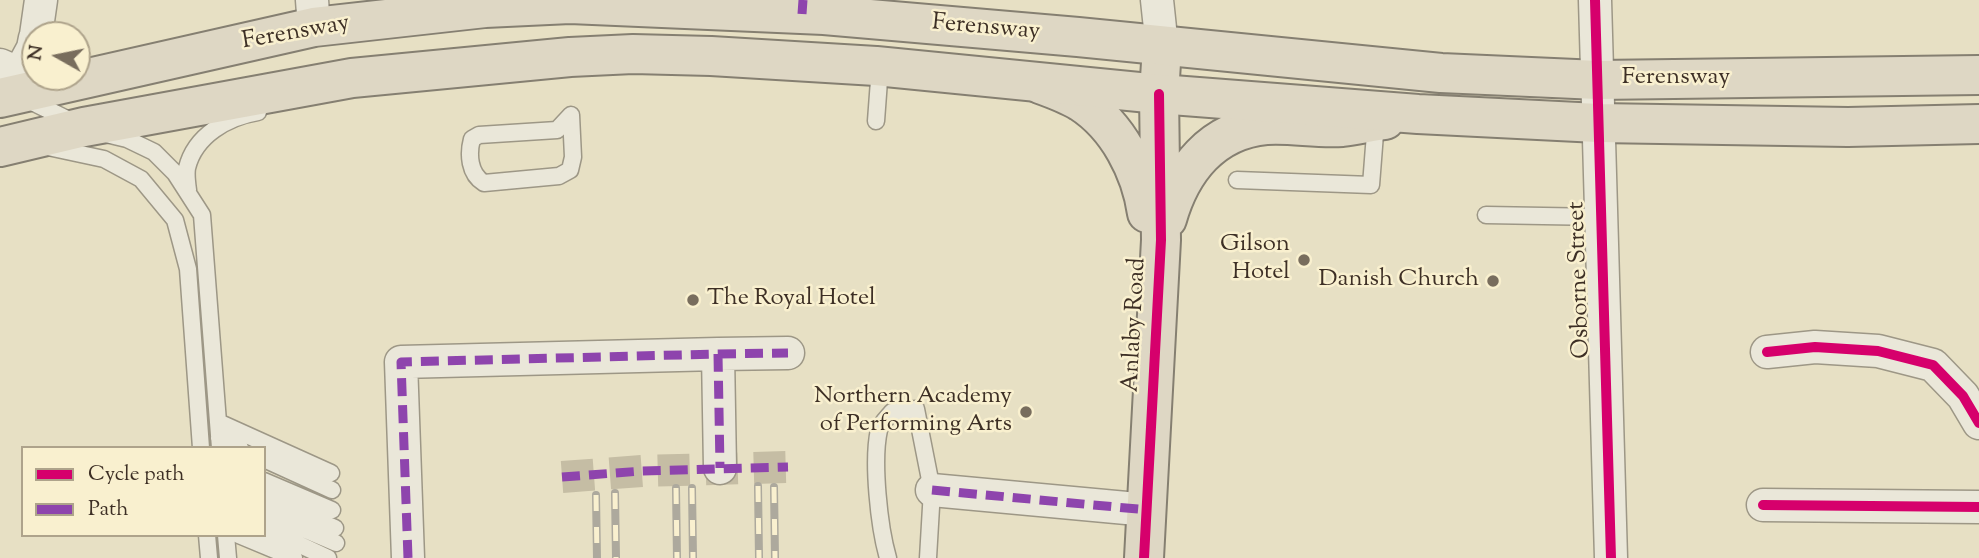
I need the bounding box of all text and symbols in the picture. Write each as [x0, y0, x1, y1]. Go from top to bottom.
street label: Ferensway [240, 10, 352, 58]
street label: Ferensway [931, 10, 1041, 48]
north arrow [21, 21, 91, 91]
text: N [22, 43, 51, 63]
street label: Ferensway [1622, 65, 1730, 93]
street label: Osborne Street [1564, 201, 1598, 359]
place label: Gilson Hotel [1220, 232, 1290, 288]
marker: Gilson Hotel [1296, 252, 1312, 268]
street label: Anlaby Road [1118, 257, 1154, 393]
place label: Danish Church [1318, 267, 1479, 295]
marker: Danish Church [1485, 273, 1501, 289]
place label: The Royal Hotel [707, 286, 876, 314]
marker: The Royal Hotel [685, 292, 701, 308]
place label: Northern Academy of Performing Arts [814, 384, 1012, 440]
marker: Northern Academy of Performing Arts [1018, 404, 1034, 420]
legend [21, 446, 266, 537]
text: Cycle path [88, 460, 185, 490]
text: Path [88, 495, 129, 525]

